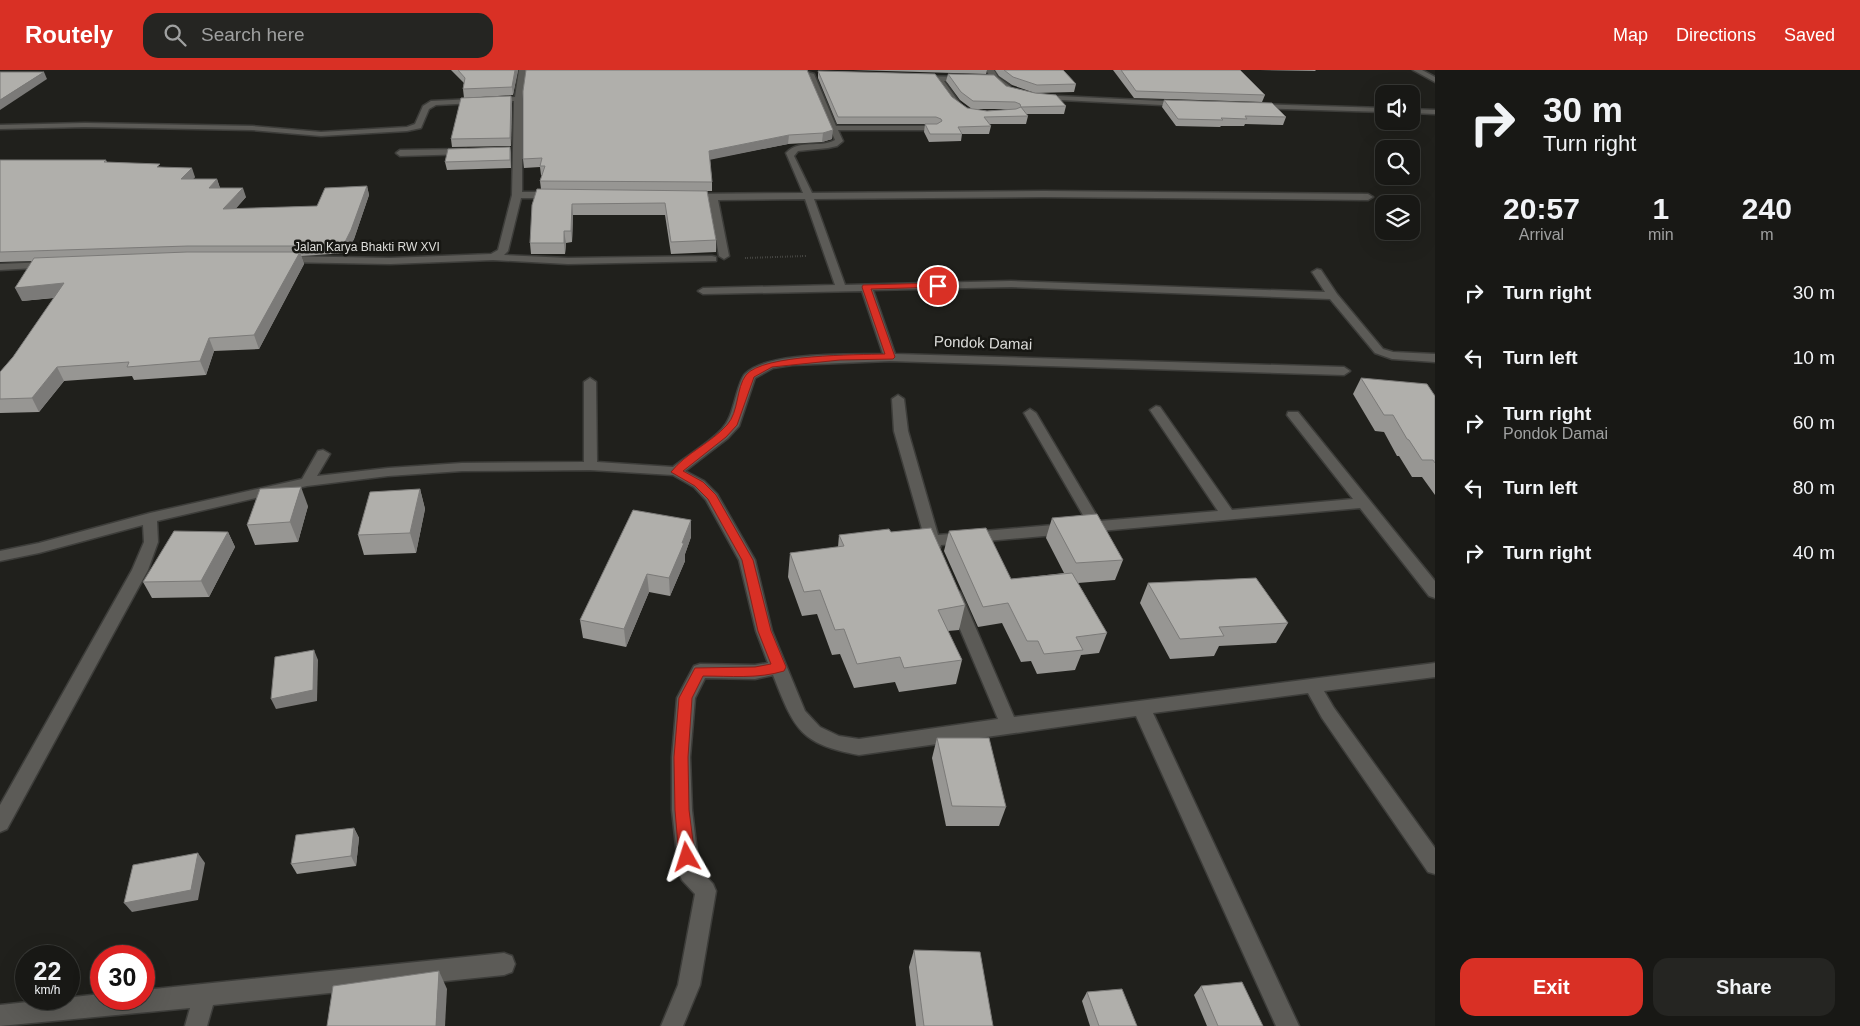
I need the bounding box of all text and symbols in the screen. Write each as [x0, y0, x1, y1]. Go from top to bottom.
search box [143, 13, 493, 58]
text: Routely [25, 21, 113, 48]
icon: search [161, 21, 189, 49]
text: Search here [201, 24, 305, 45]
text: Map [1613, 25, 1648, 45]
text: Directions [1676, 25, 1756, 45]
text: Saved [1784, 25, 1835, 45]
map controls [1375, 85, 1420, 240]
button: sound [1375, 85, 1420, 130]
icon: right [1460, 90, 1525, 155]
text: 30 m [1543, 90, 1623, 129]
text: Turn right [1543, 131, 1636, 156]
button: search [1375, 140, 1420, 185]
text: 20:57 [1503, 192, 1580, 225]
text: 1 [1652, 192, 1669, 225]
text: 240 [1742, 192, 1792, 225]
button: layers [1375, 195, 1420, 240]
text: Arrival [1519, 226, 1564, 243]
text: min [1648, 226, 1674, 243]
text: m [1760, 226, 1773, 243]
street label: Jalan Karya Bhakti RW XVI [294, 240, 440, 254]
pin [917, 265, 959, 307]
icon: arrive [924, 272, 952, 300]
icon: right [1460, 279, 1488, 307]
text: Turn right [1503, 282, 1591, 303]
text: 30 m [1793, 282, 1835, 303]
street label: Pondok Damai [934, 332, 1032, 353]
icon: left [1460, 344, 1488, 372]
text: Turn left [1503, 347, 1578, 368]
text: 10 m [1793, 347, 1835, 368]
text: Turn right [1503, 403, 1591, 424]
icon: right [1460, 409, 1488, 437]
text: 60 m [1793, 412, 1835, 433]
text: Pondok Damai [1503, 425, 1608, 442]
icon: left [1460, 474, 1488, 502]
text: Turn left [1503, 477, 1578, 498]
text: 80 m [1793, 477, 1835, 498]
icon: right [1460, 539, 1488, 567]
text: Turn right [1503, 542, 1591, 563]
text: 40 m [1793, 542, 1835, 563]
position arrow [660, 830, 712, 882]
speed limit sign: 30 [90, 945, 155, 1010]
text: 22 [34, 957, 61, 985]
button: Exit [1460, 958, 1643, 1016]
button: Share [1653, 958, 1835, 1016]
text: km/h [34, 983, 61, 997]

